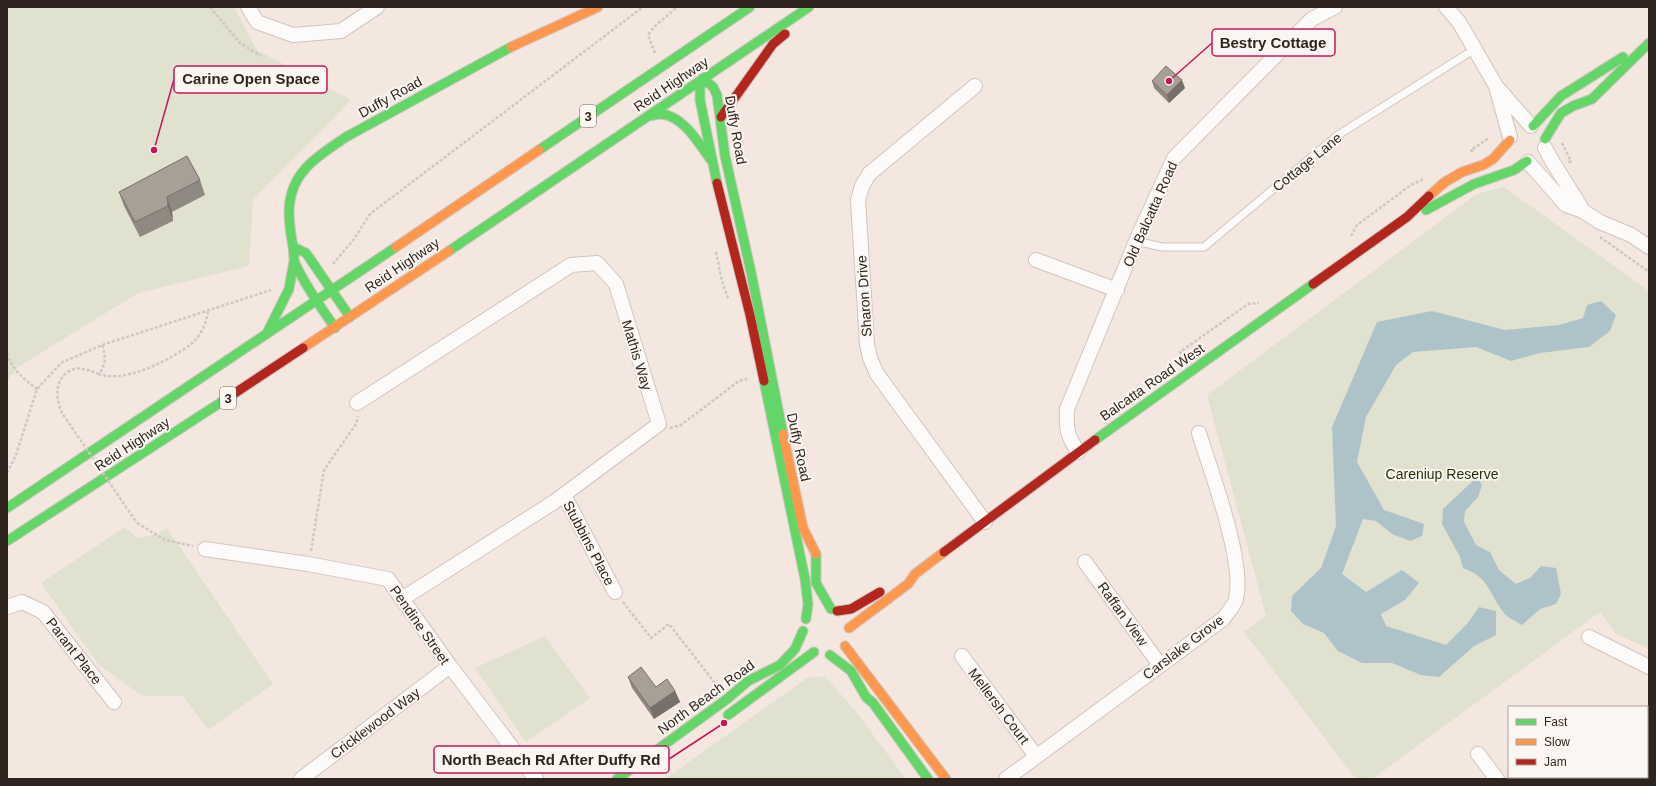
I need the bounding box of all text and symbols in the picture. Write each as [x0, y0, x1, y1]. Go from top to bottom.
callout: Bestry Cottage [1212, 29, 1335, 56]
text: Bestry Cottage [1220, 34, 1326, 51]
street label: Reid Highway [631, 53, 711, 115]
callout: Carine Open Space [174, 66, 327, 93]
text: Carine Open Space [182, 70, 320, 87]
street label: Duffy Road [356, 73, 424, 121]
street label: Duffy Road [722, 94, 750, 166]
road number: 3 [580, 105, 596, 127]
street label: Cottage Lane [1269, 129, 1345, 195]
street label: Old Balcatta Road [1120, 159, 1180, 269]
street label: Reid Highway [362, 234, 442, 296]
street label: Sharon Drive [853, 254, 875, 337]
street label: Mathis Way [619, 318, 655, 392]
street label: Balcatta Road West [1097, 340, 1207, 424]
road number: 3 [220, 387, 236, 409]
street label: Duffy Road [784, 411, 814, 483]
street label: Reid Highway [91, 414, 173, 474]
park label: Careniup Reserve [1386, 466, 1499, 482]
street label: Stubbins Place [560, 498, 618, 588]
street label: Raffan View [1094, 579, 1152, 650]
street label: Pendine Street [387, 582, 453, 668]
street label: Carslake Grove [1139, 611, 1227, 683]
street label: Parant Place [43, 614, 105, 688]
street label: North Beach Road [655, 657, 757, 737]
street label: Mellersh Court [965, 665, 1033, 747]
street label: Cricklewood Way [327, 684, 423, 762]
legend [1508, 706, 1648, 778]
text: Fast [1544, 715, 1568, 729]
text: Slow [1544, 735, 1570, 749]
callout: North Beach Rd After Duffy Rd [434, 746, 669, 773]
text: North Beach Rd After Duffy Rd [442, 751, 660, 768]
text: Jam [1544, 755, 1567, 769]

